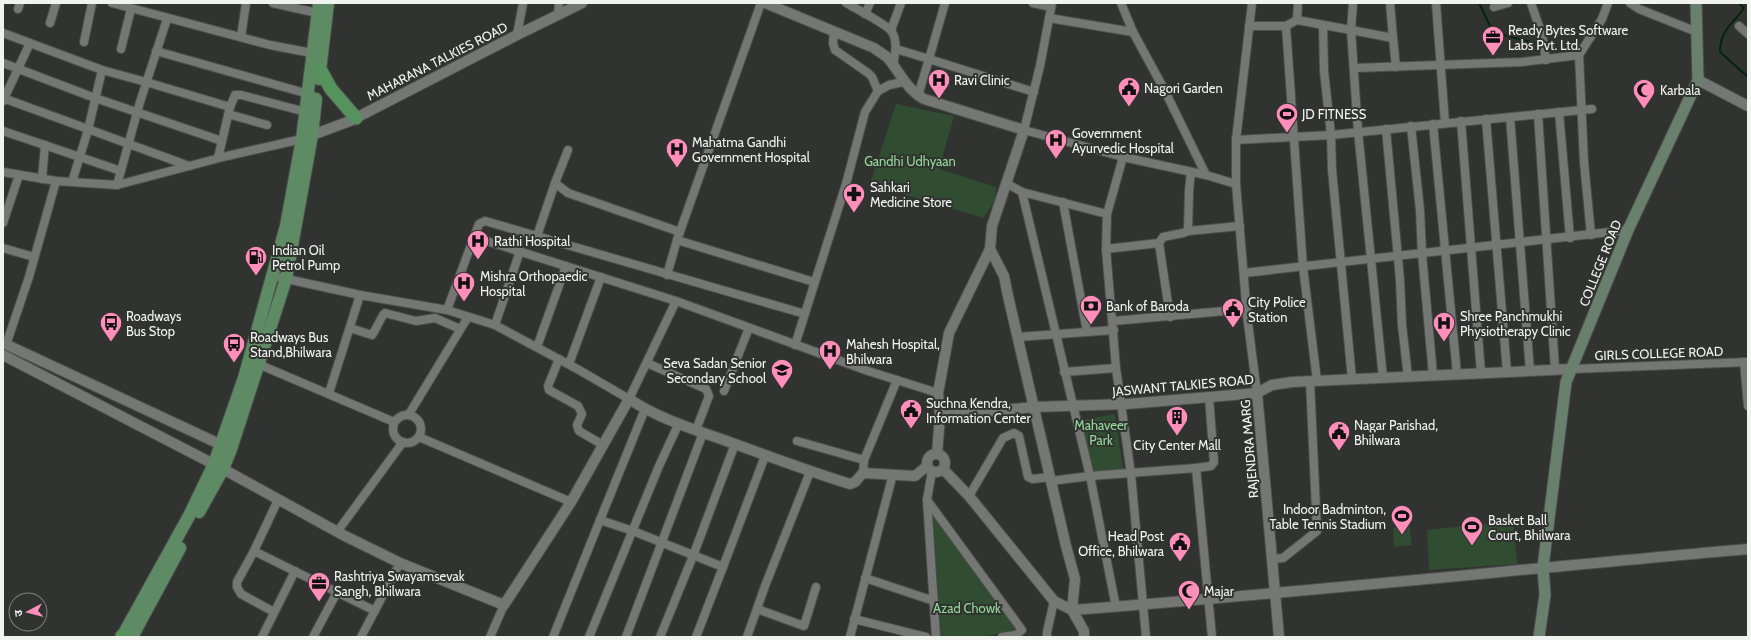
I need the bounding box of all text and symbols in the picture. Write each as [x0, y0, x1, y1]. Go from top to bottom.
street label: MAHARANA TALKIES ROAD [364, 18, 510, 104]
place label: Ready Bytes Software Labs Pvt. Ltd. [1508, 22, 1628, 53]
office icon: Ready Bytes Software Labs Pvt. Ltd. [1480, 24, 1506, 57]
hospital icon: Ravi Clinic [926, 67, 952, 100]
place label: Ravi Clinic [954, 72, 1010, 88]
public building icon: Nagori Garden [1116, 75, 1142, 108]
mosque icon: Karbala [1631, 77, 1657, 110]
place label: Nagori Garden [1144, 80, 1223, 96]
place label: Karbala [1660, 82, 1701, 98]
sports icon: JD FITNESS [1274, 101, 1300, 134]
place label: JD FITNESS [1301, 106, 1367, 122]
place label: Government Ayurvedic Hospital [1072, 125, 1174, 156]
hospital icon: Government Ayurvedic Hospital [1043, 127, 1069, 160]
place label: Mahatma Gandhi Government Hospital [692, 134, 810, 165]
hospital icon: Mahatma Gandhi Government Hospital [664, 136, 690, 169]
park label: Gandhi Udhyaan [864, 153, 956, 169]
place label: Sahkari Medicine Store [870, 179, 952, 210]
pharmacy icon: Sahkari Medicine Store [841, 181, 867, 214]
street label: COLLEGE ROAD [1575, 217, 1625, 309]
hospital icon: Rathi Hospital [465, 228, 491, 261]
place label: Rathi Hospital [494, 233, 570, 249]
place label: Indian Oil Petrol Pump [272, 242, 340, 273]
fuel station icon: Indian Oil Petrol Pump [243, 244, 269, 277]
place label: Mishra Orthopaedic Hospital [480, 268, 588, 299]
hospital icon: Mishra Orthopaedic Hospital [451, 270, 477, 303]
bank icon: Bank of Baroda [1078, 293, 1104, 326]
place label: City Police Station [1248, 294, 1306, 325]
public building icon: City Police Station [1220, 296, 1246, 329]
place label: Bank of Baroda [1106, 298, 1190, 314]
place label: Roadways Bus Stop [126, 308, 182, 339]
place label: Shree Panchmukhi Physiotherapy Clinic [1460, 308, 1571, 339]
bus stop icon: Roadways Bus Stop [98, 310, 124, 343]
hospital icon: Shree Panchmukhi Physiotherapy Clinic [1431, 310, 1457, 343]
place label: Roadways Bus Stand,Bhilwara [250, 329, 332, 360]
bus stop icon: Roadways Bus Stand,Bhilwara [221, 331, 247, 364]
place label: Mahesh Hospital, Bhilwara [846, 336, 940, 367]
hospital icon: Mahesh Hospital, Bhilwara [817, 338, 843, 371]
street label: GIRLS COLLEGE ROAD [1594, 343, 1724, 363]
place label: Seva Sadan Senior Secondary School [663, 355, 767, 386]
school or university icon: Seva Sadan Senior Secondary School [769, 357, 795, 390]
street label: JASWANT TALKIES ROAD [1111, 371, 1254, 399]
place label: Suchna Kendra, Information Center [926, 395, 1031, 426]
public building icon: Suchna Kendra, Information Center [898, 397, 924, 430]
street label: RAJENDRA MARG [1237, 399, 1261, 499]
building icon: City Center Mall [1164, 404, 1190, 437]
park label: Mahaveer Park [1074, 417, 1129, 448]
place label: Nagar Parishad, Bhilwara [1354, 417, 1438, 448]
public building icon: Nagar Parishad, Bhilwara [1326, 419, 1352, 452]
place label: City Center Mall [1133, 437, 1221, 453]
place label: Indoor Badminton, Table Tennis Stadium [1269, 501, 1386, 532]
sports icon: Indoor Badminton, Table Tennis Stadium [1389, 503, 1415, 536]
place label: Basket Ball Court, Bhilwara [1488, 512, 1571, 543]
sports icon: Basket Ball Court, Bhilwara [1459, 514, 1485, 547]
place label: Head Post Office, Bhilwara [1078, 528, 1165, 559]
public building icon: Head Post Office, Bhilwara [1167, 530, 1193, 563]
place label: Rashtriya Swayamsevak Sangh, Bhilwara [334, 568, 465, 599]
office icon: Rashtriya Swayamsevak Sangh, Bhilwara [306, 570, 332, 603]
mosque icon: Majar [1176, 578, 1202, 611]
place label: Majar [1204, 583, 1235, 600]
north arrow [8, 592, 48, 632]
park label: Azad Chowk [933, 600, 1001, 616]
text: उ [11, 609, 25, 617]

